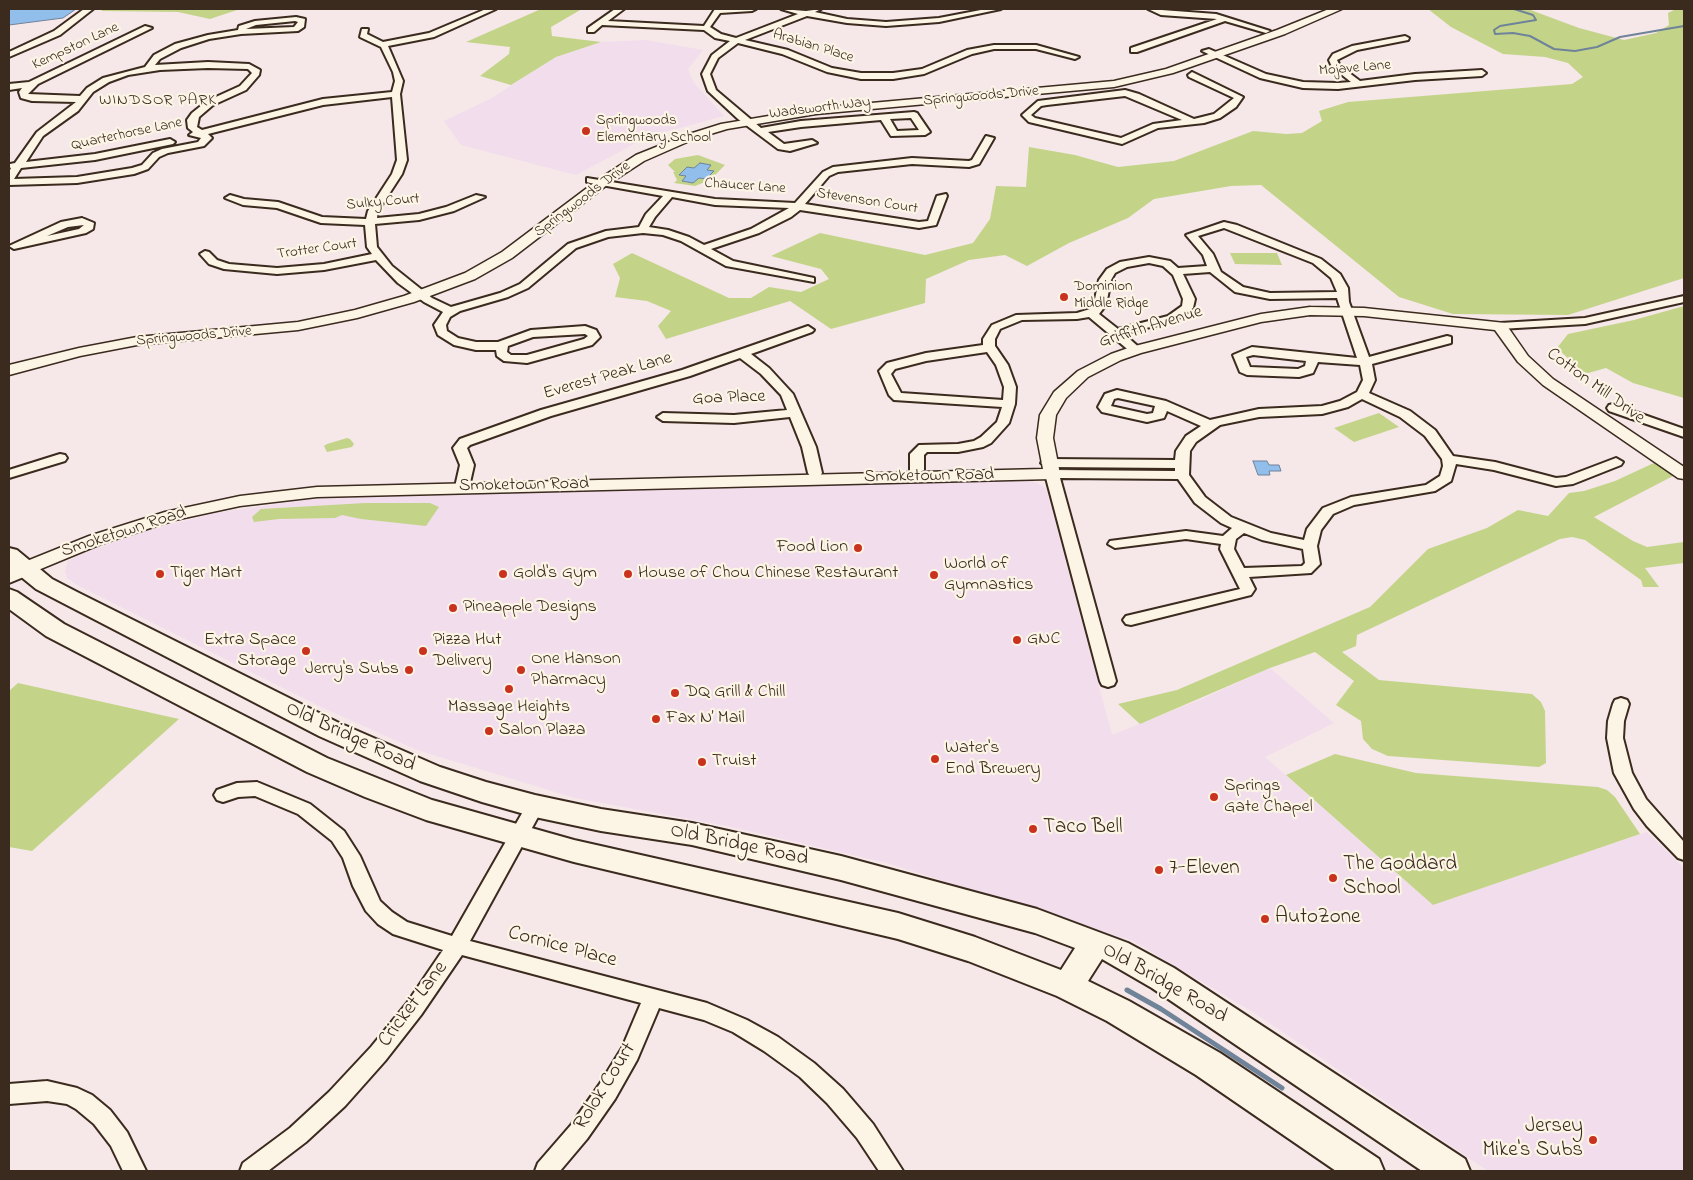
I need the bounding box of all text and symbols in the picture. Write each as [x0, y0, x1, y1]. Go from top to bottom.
street label: Kempston Lane [30, 19, 122, 75]
street label: Arabian Place [770, 26, 856, 68]
street label: Mojave Lane [1318, 57, 1392, 81]
street label: Springwoods Drive [923, 83, 1039, 111]
district label: WINDSOR PARK [97, 91, 219, 111]
street label: Wadsworth Way [768, 94, 872, 124]
place label: Springwoods Elementary School [596, 113, 711, 148]
street label: Quarterhorse Lane [70, 114, 184, 156]
marker: Springwoods Elementary School [580, 125, 592, 137]
street label: Springwoods Drive [531, 158, 635, 242]
street label: Chaucer Lane [704, 175, 786, 199]
street label: Stevenson Court [815, 185, 919, 219]
street label: Sulky Court [346, 191, 420, 215]
street label: Trotter Court [276, 235, 358, 265]
place label: Dominion Middle Ridge [1074, 279, 1149, 314]
marker: Dominion Middle Ridge [1058, 291, 1070, 303]
street label: Griffith Avenue [1097, 302, 1205, 354]
street label: Springwoods Drive [136, 323, 252, 351]
street label: Cotton Mill Drive [1542, 344, 1648, 430]
street label: Everest Peak Lane [541, 348, 675, 406]
street label: Goa Place [692, 387, 766, 411]
street label: Smoketown Road [864, 465, 994, 489]
street label: Smoketown Road [459, 474, 589, 498]
street label: Smoketown Road [59, 503, 189, 563]
place label: Food Lion [776, 537, 848, 559]
marker: Food Lion [852, 542, 864, 554]
place label: World of Gymnastics [944, 554, 1033, 596]
place label: Tiger Mart [170, 563, 242, 585]
place label: Gold's Gym [513, 563, 597, 585]
place label: House of Chou Chinese Restaurant [638, 563, 898, 585]
marker: Tiger Mart [154, 568, 166, 580]
marker: Gold's Gym [497, 568, 509, 580]
marker: House of Chou Chinese Restaurant [622, 568, 634, 580]
marker: World of Gymnastics [928, 569, 940, 581]
place label: Pineapple Designs [463, 597, 597, 619]
marker: Pineapple Designs [447, 602, 459, 614]
place label: GNC [1027, 629, 1060, 651]
place label: Extra Space Storage [204, 630, 296, 672]
place label: Pizza Hut Delivery [433, 630, 502, 672]
marker: GNC [1011, 634, 1023, 646]
marker: Extra Space Storage [300, 645, 312, 657]
marker: Pizza Hut Delivery [417, 645, 429, 657]
place label: One Hanson Pharmacy [531, 649, 621, 692]
place label: Jerry's Subs [305, 659, 399, 681]
marker: Jerry's Subs [403, 664, 415, 676]
marker: One Hanson Pharmacy [515, 664, 527, 676]
place label: DQ Grill & Chill [685, 682, 785, 704]
marker: Massage Heights [503, 683, 515, 695]
marker: DQ Grill & Chill [669, 687, 681, 699]
street label: Old Bridge Road [281, 697, 419, 779]
place label: Massage Heights [448, 697, 570, 719]
place label: Fax N’ Mail [666, 708, 745, 730]
marker: Fax N’ Mail [650, 713, 662, 725]
place label: Salon Plaza [499, 720, 585, 742]
marker: Salon Plaza [483, 725, 495, 737]
place label: Water's End Brewery [945, 738, 1041, 781]
place label: Truist [712, 751, 757, 773]
marker: Water's End Brewery [929, 753, 941, 765]
marker: Truist [696, 756, 708, 768]
place label: Springs Gate Chapel [1224, 776, 1313, 819]
marker: Springs Gate Chapel [1208, 791, 1220, 803]
place label: Taco Bell [1043, 816, 1122, 842]
street label: Old Bridge Road [668, 819, 810, 873]
marker: Taco Bell [1027, 823, 1039, 835]
place label: The Goddard School [1343, 853, 1457, 903]
place label: 7-Eleven [1169, 857, 1240, 883]
marker: 7-Eleven [1153, 864, 1165, 876]
marker: The Goddard School [1327, 872, 1339, 884]
place label: AutoZone [1275, 906, 1360, 932]
marker: AutoZone [1259, 913, 1271, 925]
street label: Cornice Place [505, 921, 619, 975]
street label: Old Bridge Road [1097, 938, 1231, 1030]
street label: Cricket Lane [374, 957, 454, 1053]
street label: Rolok Court [569, 1039, 643, 1135]
place label: Jersey Mike's Subs [1483, 1115, 1583, 1165]
marker: Jersey Mike's Subs [1587, 1134, 1599, 1146]

